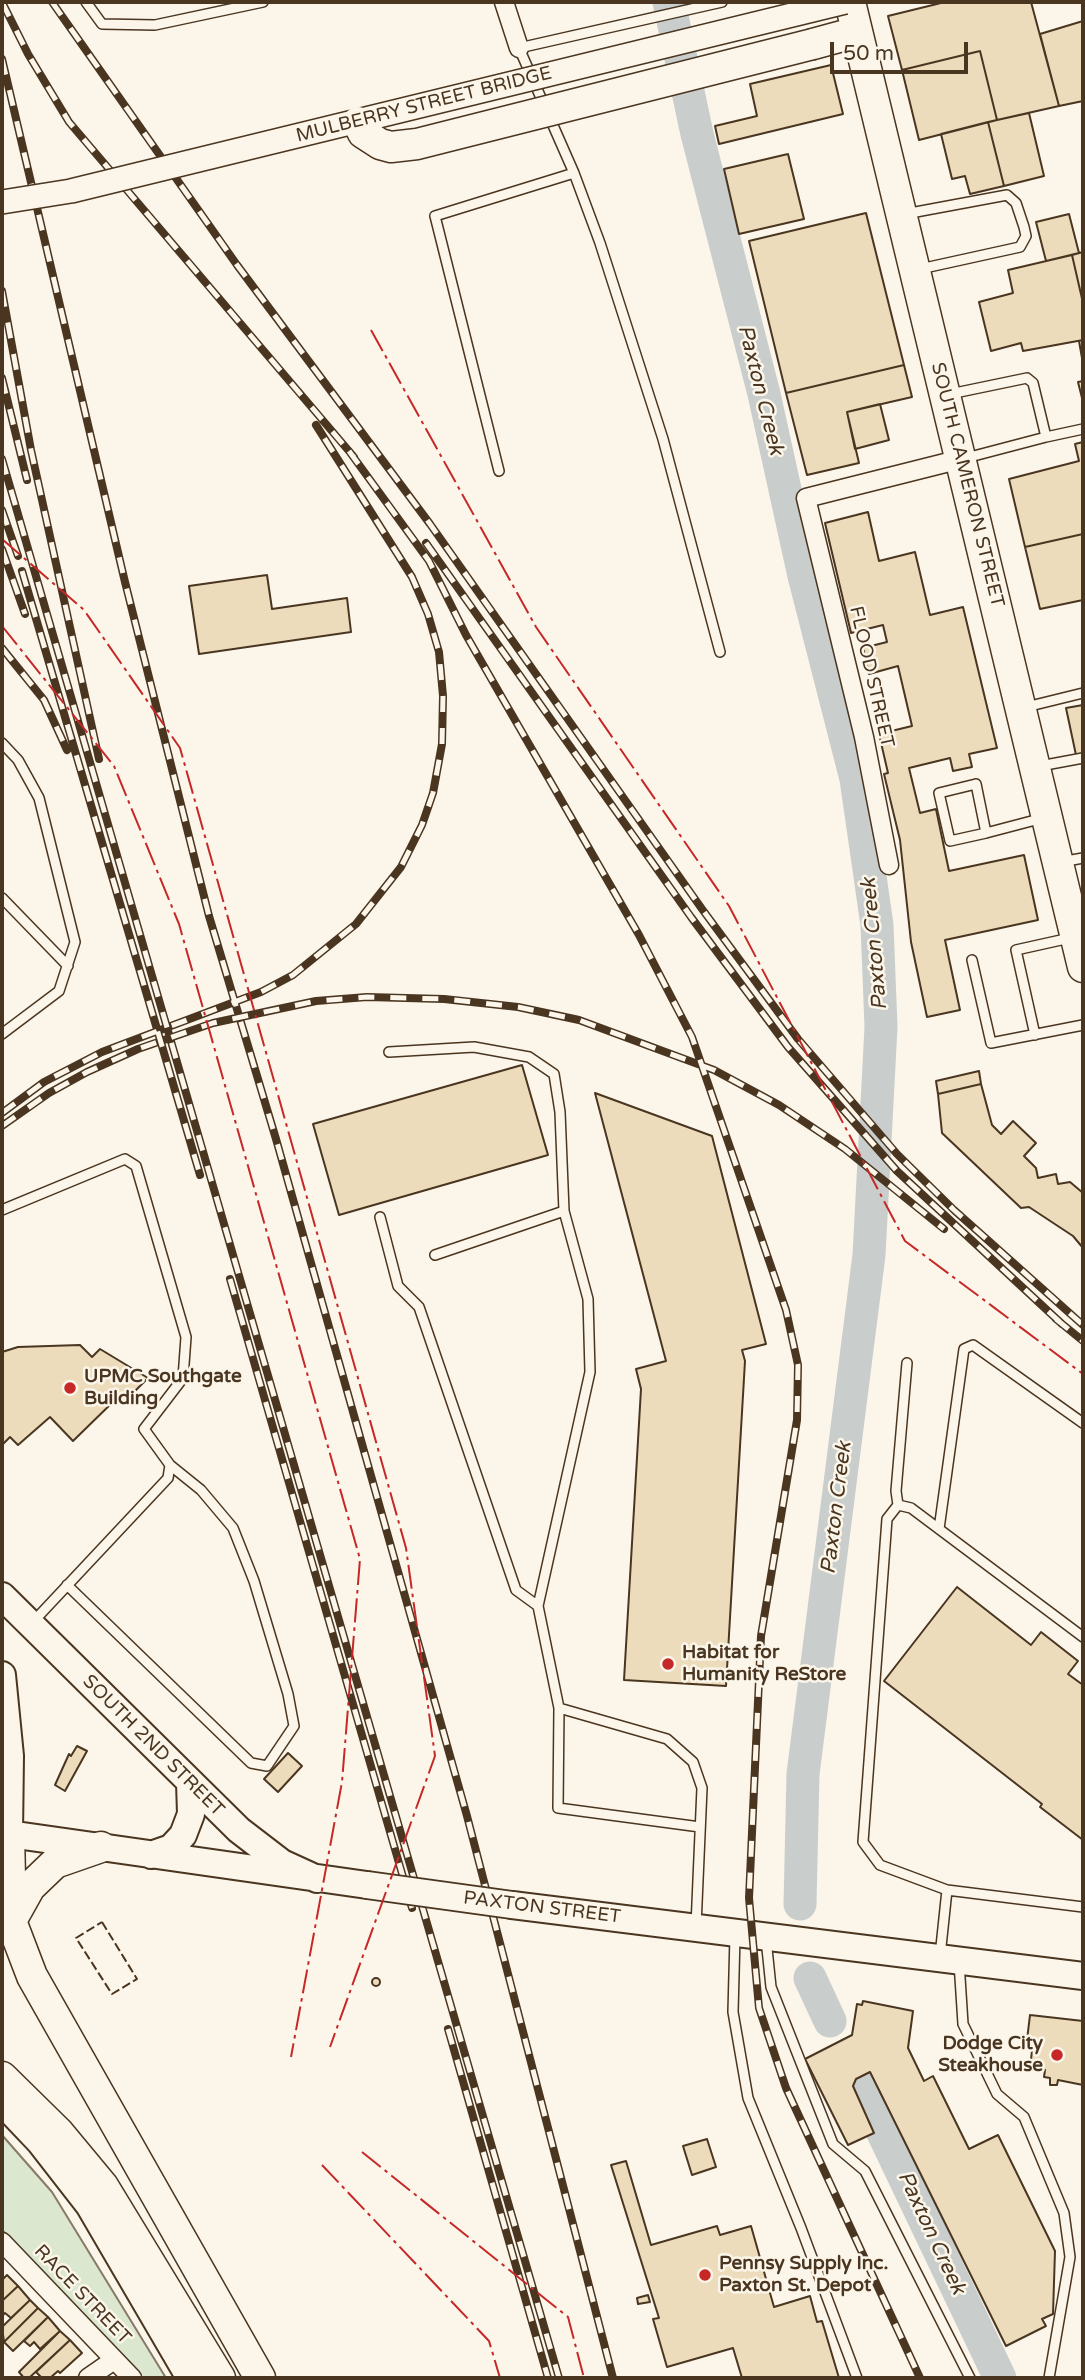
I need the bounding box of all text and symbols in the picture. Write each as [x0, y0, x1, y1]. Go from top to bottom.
scale bar [833, 28, 971, 72]
text: 50 m [843, 41, 894, 66]
street label: MULBERRY STREET BRIDGE [294, 62, 554, 148]
water label: Paxton Creek [732, 322, 788, 458]
street label: SOUTH CAMERON STREET [926, 360, 1008, 610]
street label: FLOOD STREET [844, 604, 898, 750]
water label: Paxton Creek [857, 877, 893, 1011]
place label: UPMC Southgate Building [84, 1366, 242, 1410]
marker: UPMC Southgate Building [62, 1380, 78, 1396]
water label: Paxton Creek [816, 1440, 858, 1576]
place label: Habitat for Humanity ReStore [682, 1642, 846, 1686]
marker: Habitat for Humanity ReStore [660, 1656, 676, 1672]
street label: SOUTH 2ND STREET [78, 1671, 228, 1821]
street label: PAXTON STREET [462, 1887, 622, 1929]
place label: Dodge City Steakhouse [938, 2033, 1043, 2077]
marker: Dodge City Steakhouse [1049, 2047, 1065, 2063]
water label: Paxton Creek [891, 2167, 971, 2299]
street label: RACE STREET [29, 2240, 135, 2350]
place label: Pennsy Supply Inc. Paxton St. Depot [719, 2253, 888, 2297]
marker: Pennsy Supply Inc. Paxton St. Depot [697, 2267, 713, 2283]

